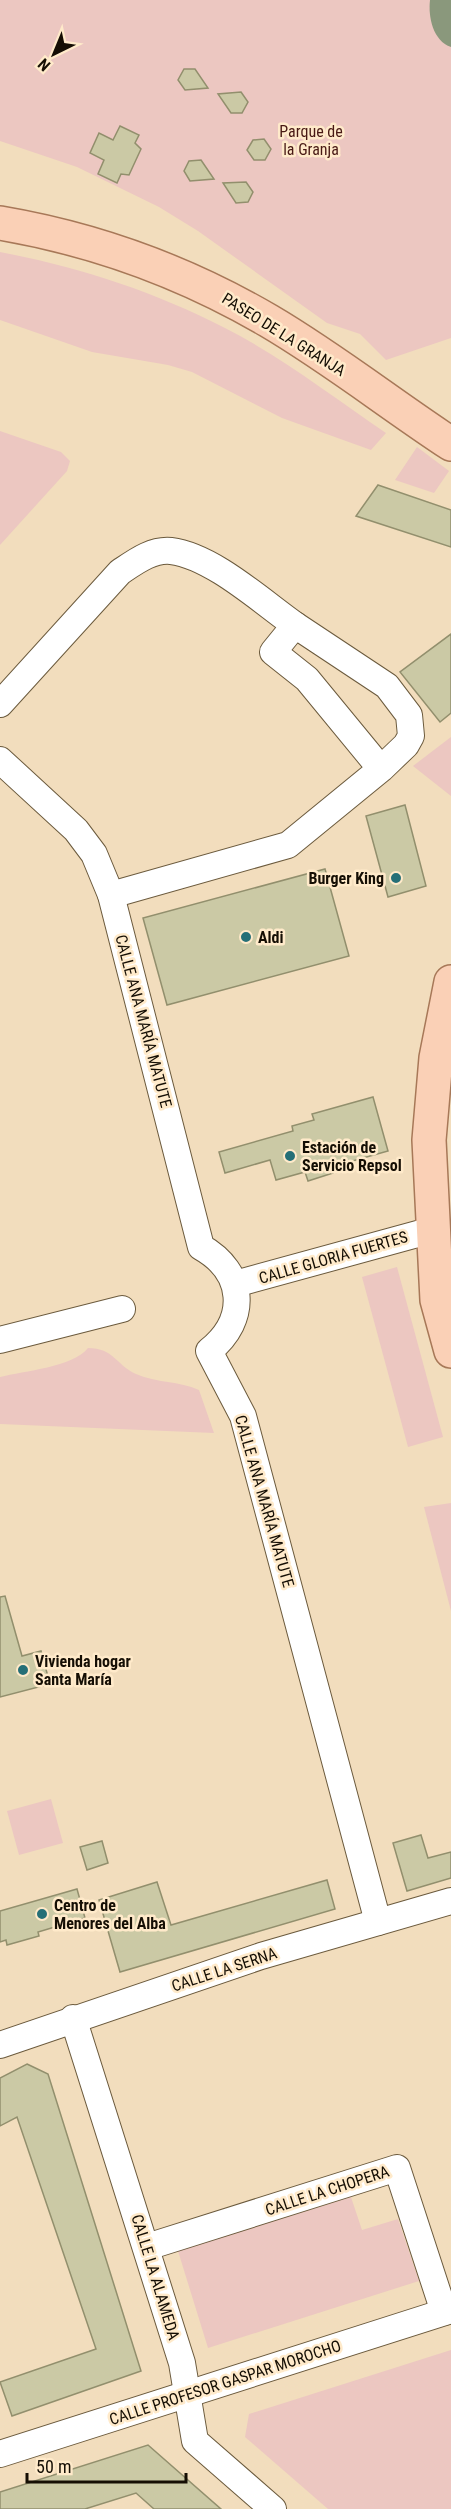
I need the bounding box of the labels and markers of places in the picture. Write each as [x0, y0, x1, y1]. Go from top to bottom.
place label: Burger King [309, 869, 384, 888]
marker: Burger King [389, 871, 403, 885]
place label: Aldi [258, 928, 284, 947]
marker: Aldi [239, 930, 253, 944]
place label: Estación de Servicio Repsol [302, 1138, 402, 1175]
marker: Estación de Servicio Repsol [283, 1149, 297, 1163]
place label: Vivienda hogar Santa María [35, 1652, 131, 1689]
marker: Vivienda hogar Santa María [16, 1663, 30, 1677]
place label: Centro de Menores del Alba [54, 1896, 166, 1933]
marker: Centro de Menores del Alba [35, 1907, 49, 1921]

